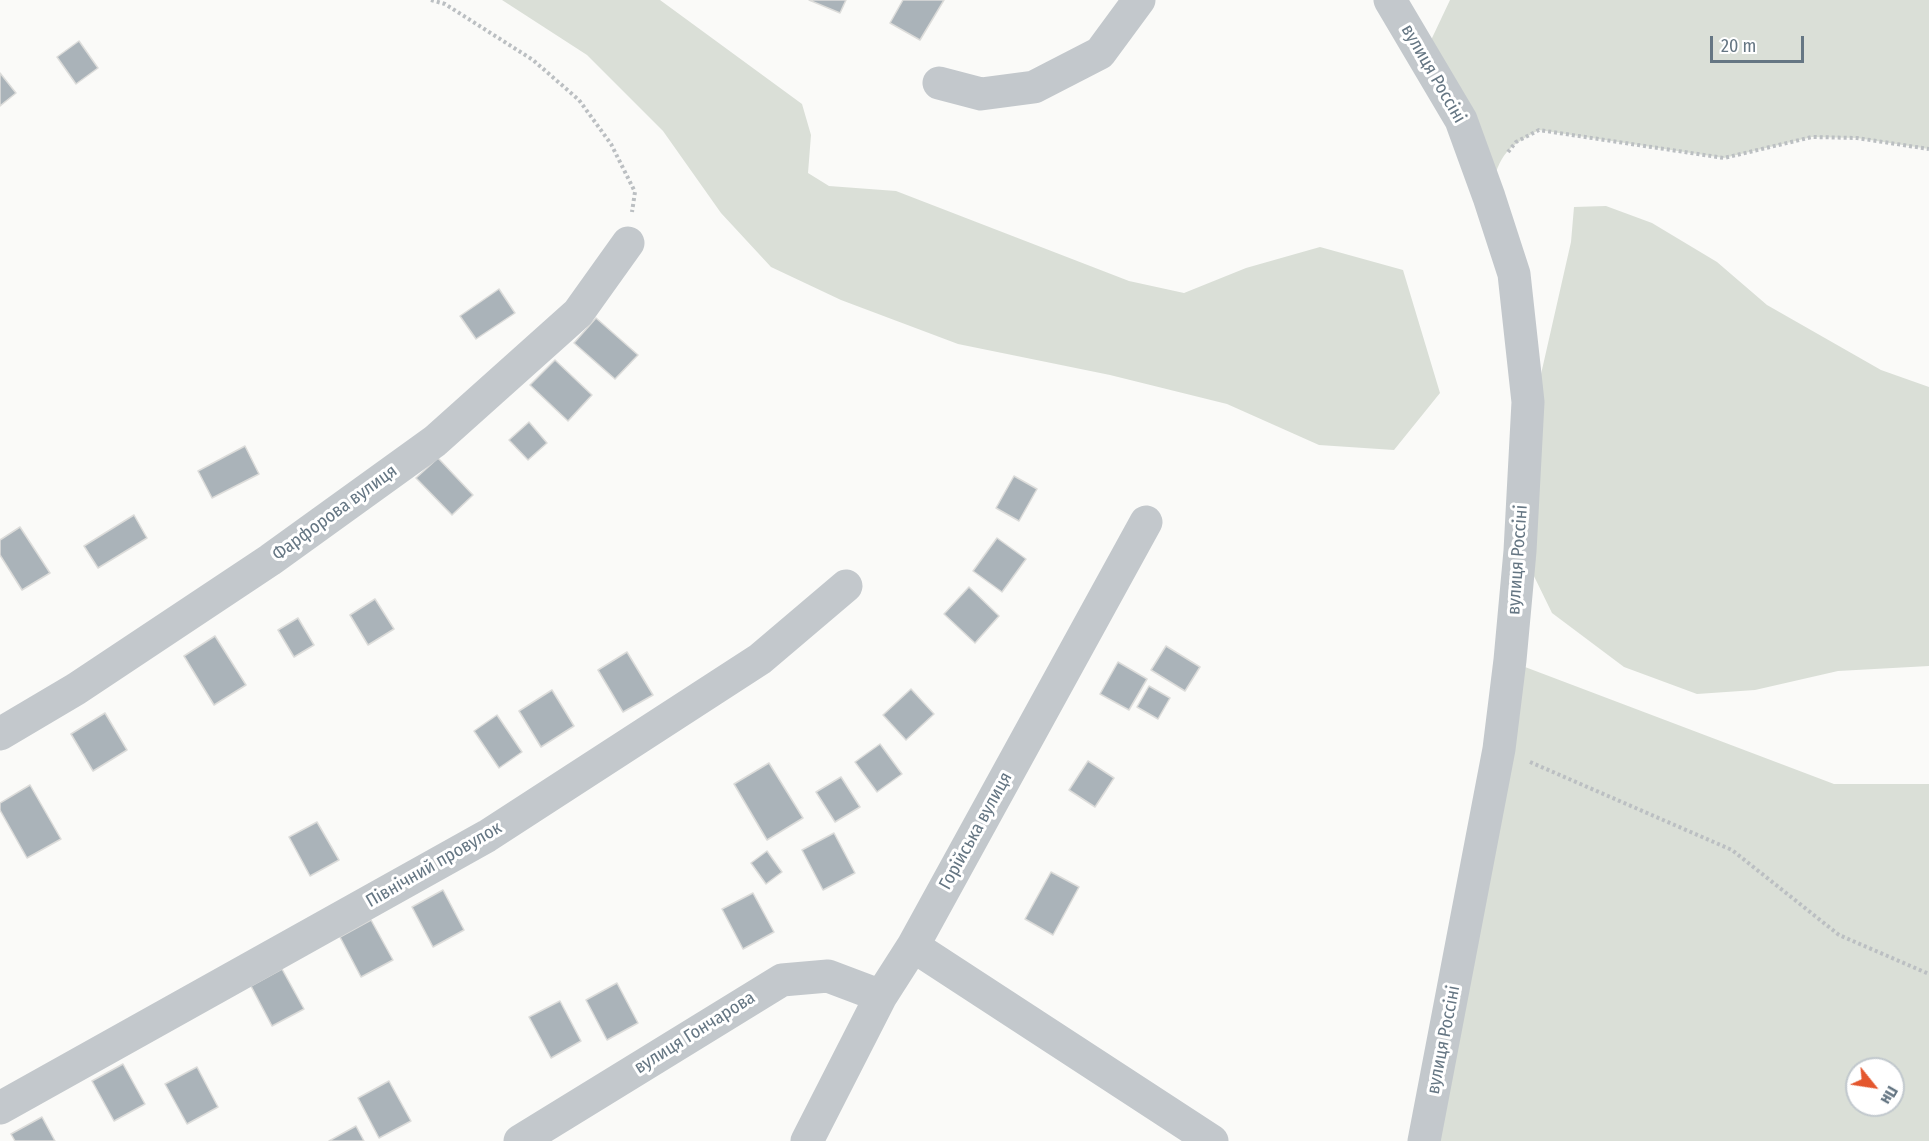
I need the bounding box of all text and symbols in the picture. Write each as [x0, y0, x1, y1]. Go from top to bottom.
street label: вулиця Россіні [1396, 21, 1470, 127]
scale bar [1713, 24, 1808, 62]
text: 20 m [1721, 35, 1756, 57]
street label: Фарфорова вулиця [268, 460, 402, 566]
street label: вулиця Россіні [1503, 504, 1533, 616]
street label: Горійська вулиця [935, 768, 1017, 894]
street label: Північний провулок [362, 817, 506, 913]
street label: вулиця Россіні [1423, 984, 1465, 1096]
street label: вулиця Гончарова [631, 987, 759, 1079]
north arrow [1845, 1057, 1905, 1117]
text: Пн [1877, 1083, 1902, 1108]

